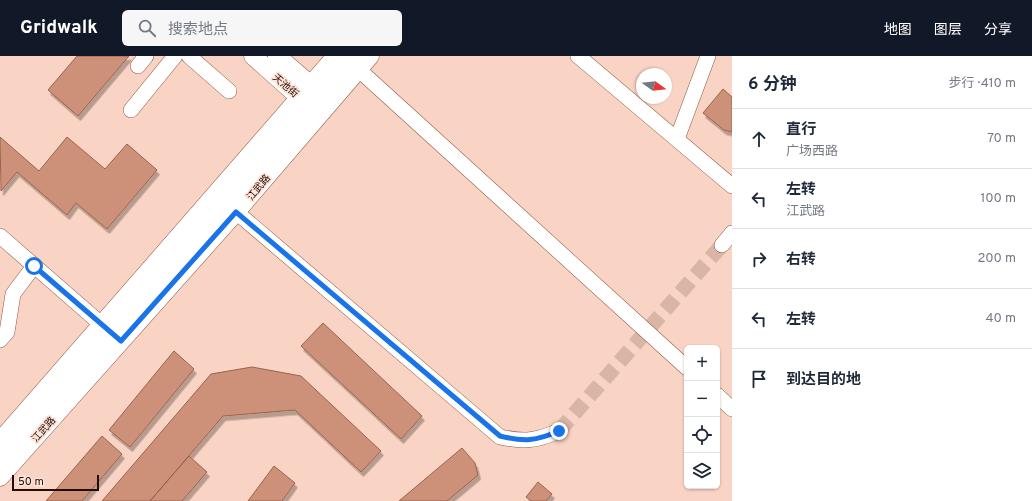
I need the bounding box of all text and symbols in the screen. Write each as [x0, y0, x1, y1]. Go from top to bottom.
search box [122, 10, 402, 46]
text: Gridwalk [20, 16, 98, 40]
icon: search [136, 17, 158, 39]
text: 搜索地点 [168, 21, 228, 40]
text: 地图 [884, 22, 912, 39]
text: 图层 [934, 22, 962, 39]
text: 分享 [984, 22, 1012, 39]
north arrow [636, 68, 672, 104]
street label: 天池街 [269, 71, 301, 101]
text: 6 分钟 [748, 74, 797, 96]
text: 步行 · 410 m [949, 76, 1016, 92]
text: 直行 [786, 121, 816, 140]
icon: ahead [748, 128, 770, 150]
text: 70 m [987, 131, 1016, 147]
text: 广场西路 [786, 144, 838, 160]
street label: 江武路 [245, 172, 274, 204]
text: 左转 [786, 181, 816, 200]
icon: left [748, 188, 770, 210]
text: 100 m [980, 191, 1016, 207]
text: 江武路 [786, 204, 825, 220]
icon: right [748, 248, 770, 270]
text: 右转 [786, 251, 816, 270]
text: 200 m [977, 251, 1016, 267]
route start [25, 257, 43, 275]
icon: left [748, 308, 770, 330]
text: 左转 [786, 311, 816, 330]
text: 40 m [986, 311, 1016, 327]
map controls [684, 345, 720, 489]
button: + [684, 345, 720, 381]
icon: arrive [748, 368, 770, 390]
text: 到达目的地 [786, 371, 861, 390]
button: − [684, 381, 720, 417]
street label: 江武路 [29, 415, 59, 446]
button: locate [684, 417, 720, 453]
route end [550, 422, 568, 440]
button: layers [684, 453, 720, 489]
scale bar [12, 473, 99, 492]
text: 50 m [18, 475, 44, 489]

